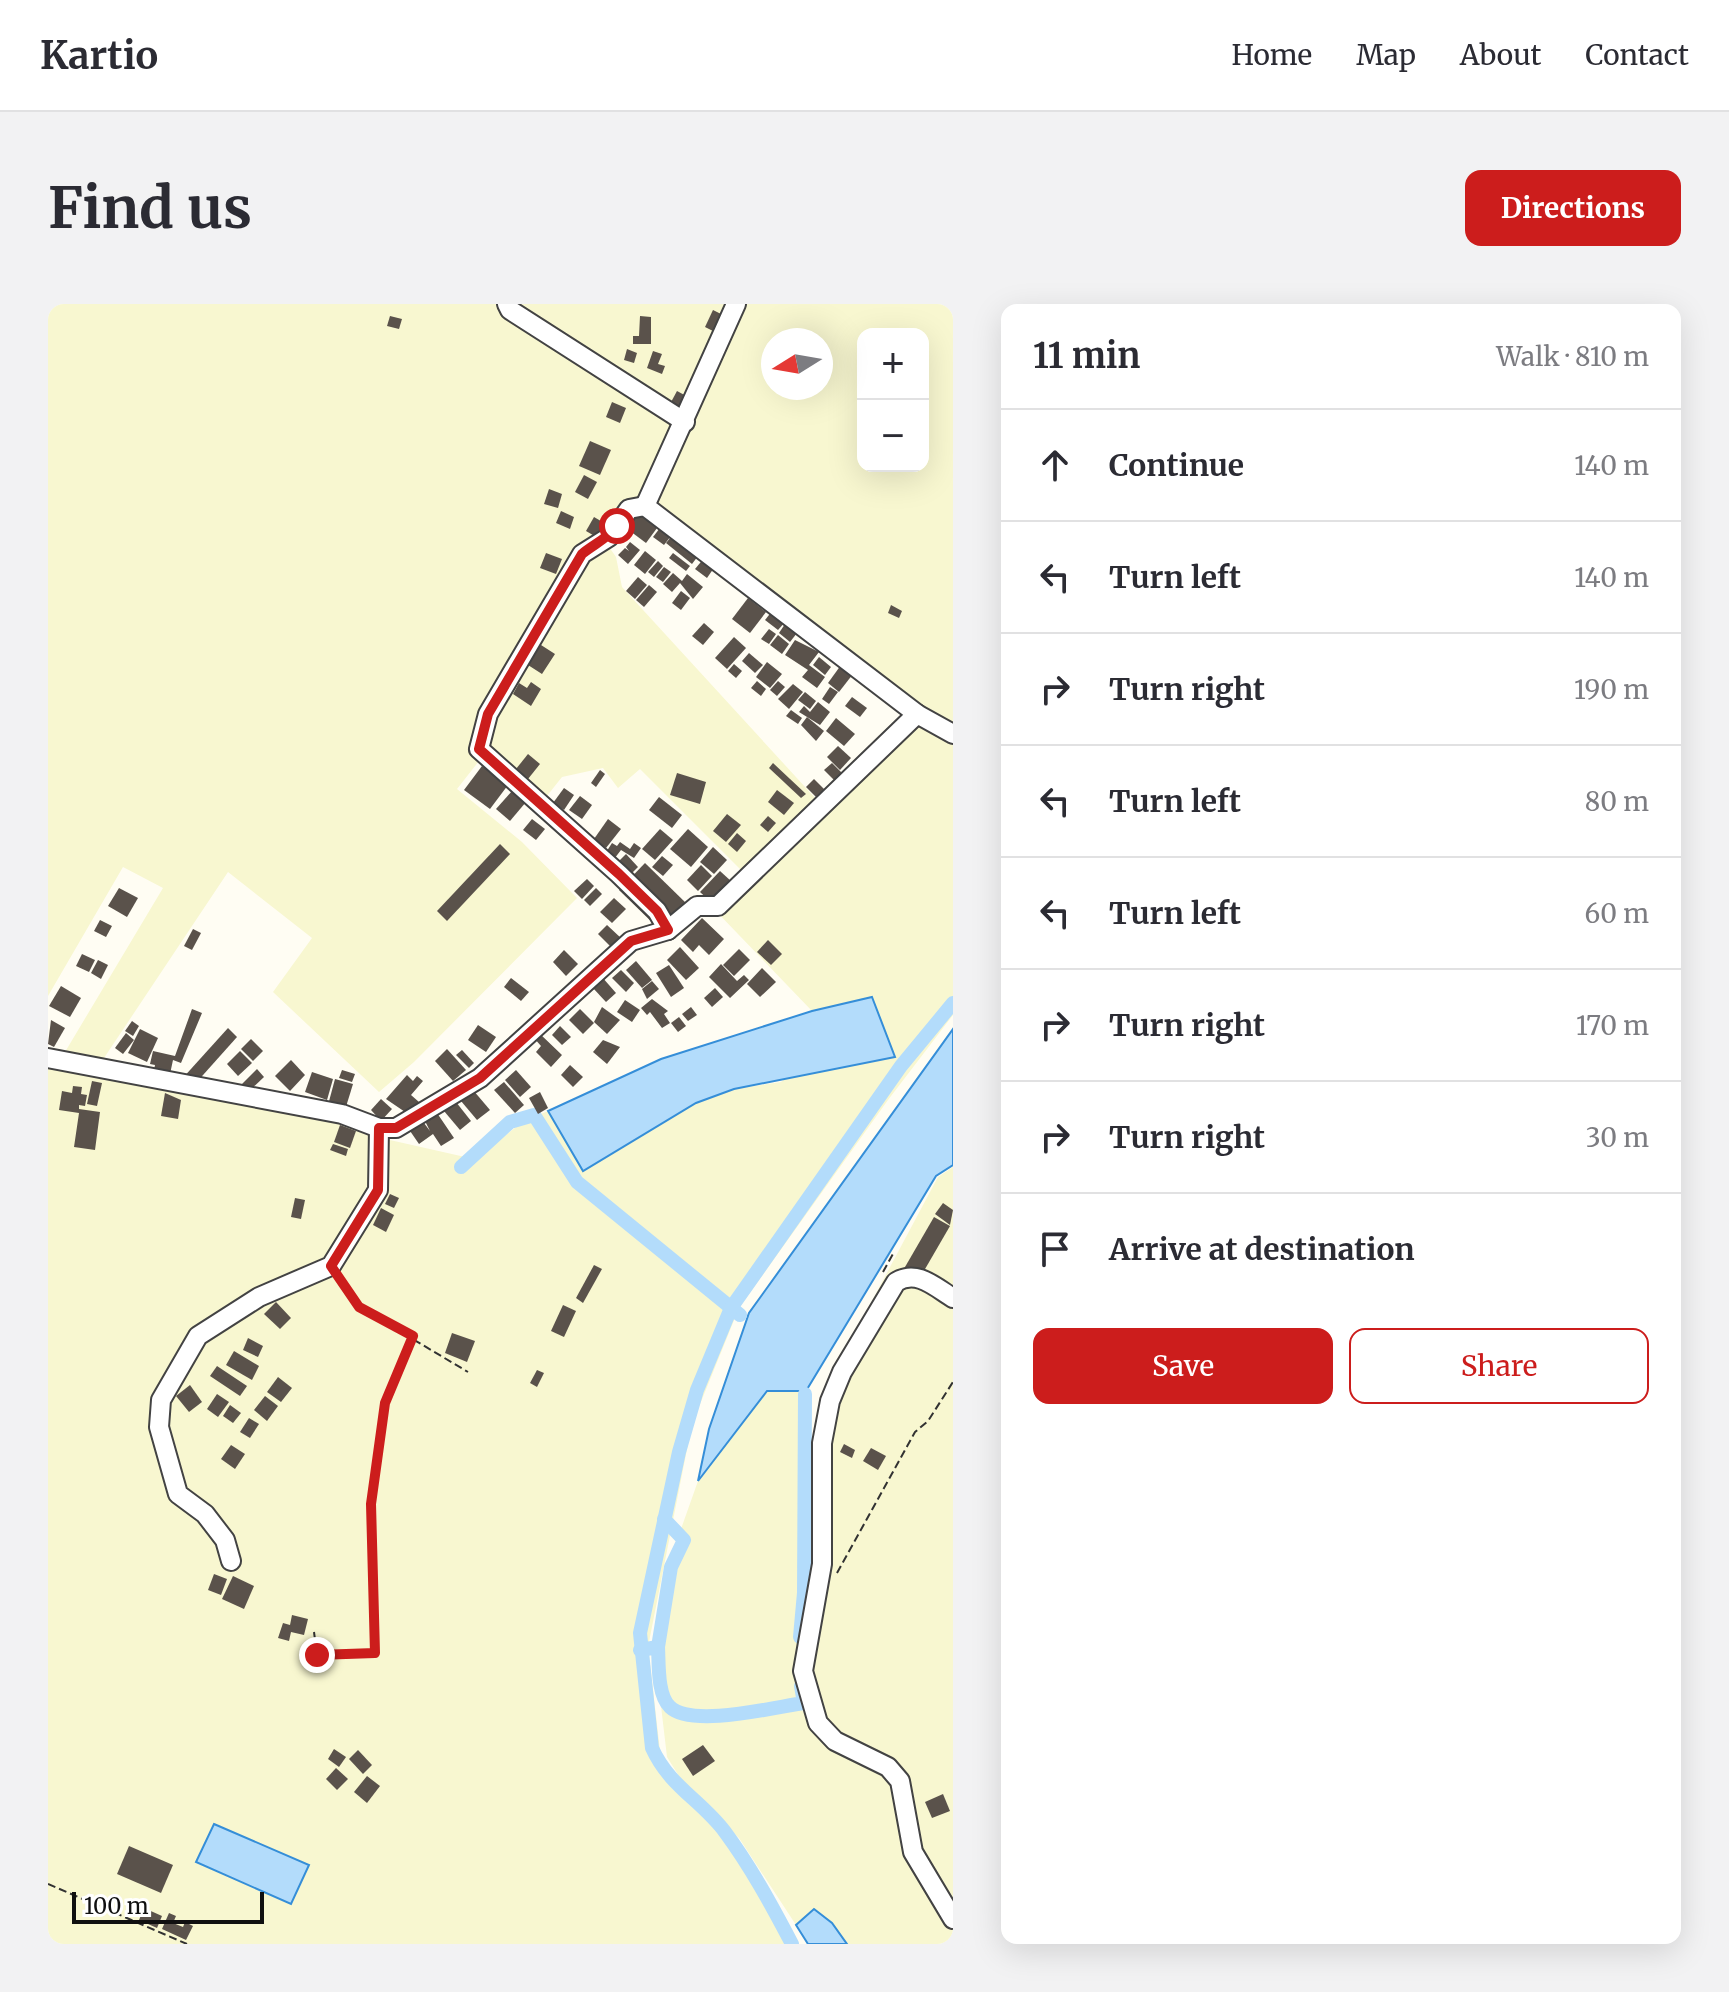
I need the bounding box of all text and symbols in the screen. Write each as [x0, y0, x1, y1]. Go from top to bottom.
text: Kartio [40, 32, 158, 79]
text: Home [1231, 37, 1312, 73]
text: Map [1356, 37, 1416, 73]
text: About [1460, 37, 1541, 73]
text: Contact [1585, 37, 1689, 73]
button: Directions [1465, 170, 1681, 246]
text: Find us [48, 173, 252, 243]
north arrow [761, 328, 833, 400]
map controls [857, 328, 929, 472]
button: + [857, 328, 929, 400]
text: 11 min [1033, 335, 1140, 377]
text: Walk · 810 m [1496, 340, 1649, 373]
button: − [857, 400, 929, 472]
icon: ahead [1033, 443, 1077, 487]
text: Continue [1109, 446, 1244, 484]
text: 140 m [1574, 449, 1649, 482]
route start [599, 508, 635, 544]
icon: left [1033, 555, 1077, 599]
text: Turn left [1109, 558, 1241, 596]
text: 140 m [1574, 561, 1649, 594]
icon: right [1033, 667, 1077, 711]
text: Turn right [1109, 670, 1265, 708]
text: 190 m [1574, 673, 1649, 706]
icon: left [1033, 779, 1077, 823]
text: Turn left [1109, 782, 1241, 820]
text: 80 m [1585, 785, 1649, 818]
icon: left [1033, 891, 1077, 935]
text: Turn left [1109, 894, 1241, 932]
text: 60 m [1585, 897, 1649, 930]
icon: right [1033, 1003, 1077, 1047]
text: Turn right [1109, 1006, 1265, 1044]
text: 170 m [1576, 1009, 1649, 1042]
icon: right [1033, 1115, 1077, 1159]
text: Turn right [1109, 1118, 1265, 1156]
text: 30 m [1586, 1121, 1649, 1154]
icon: arrive [1033, 1227, 1077, 1271]
text: Arrive at destination [1109, 1230, 1415, 1268]
button: Save [1033, 1328, 1333, 1404]
button: Share [1349, 1328, 1649, 1404]
route end [299, 1637, 335, 1673]
scale bar [72, 1888, 264, 1924]
text: 100 m [84, 1892, 149, 1920]

